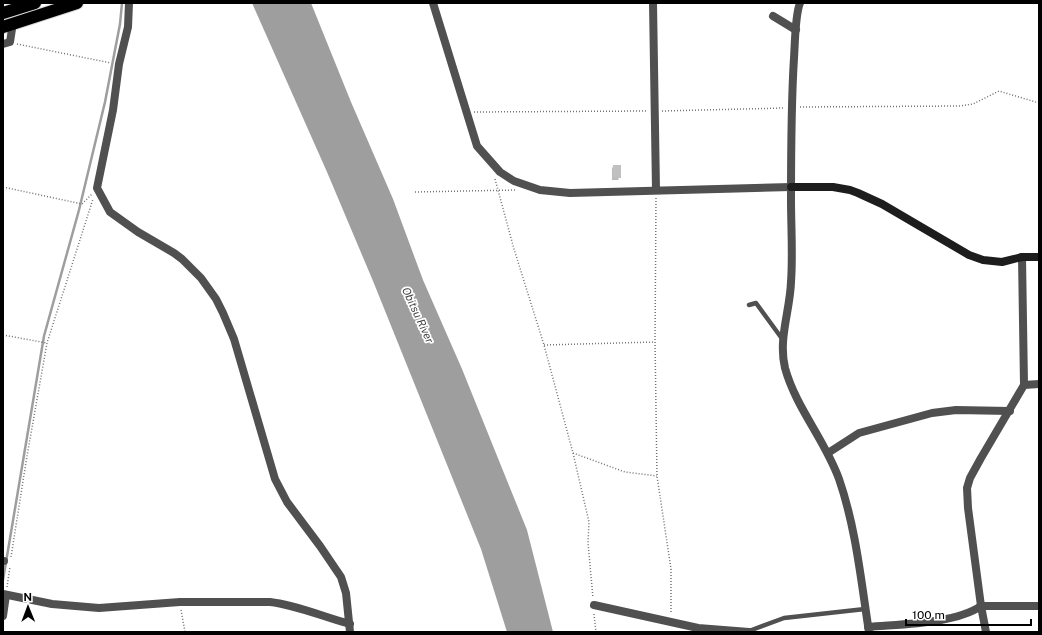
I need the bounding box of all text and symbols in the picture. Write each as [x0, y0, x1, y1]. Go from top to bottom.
water label: Obitsu River [400, 285, 437, 346]
north arrow [8, 587, 48, 627]
text: N [23, 591, 32, 603]
scale bar [906, 601, 1031, 627]
text: 100 m [912, 608, 945, 622]

